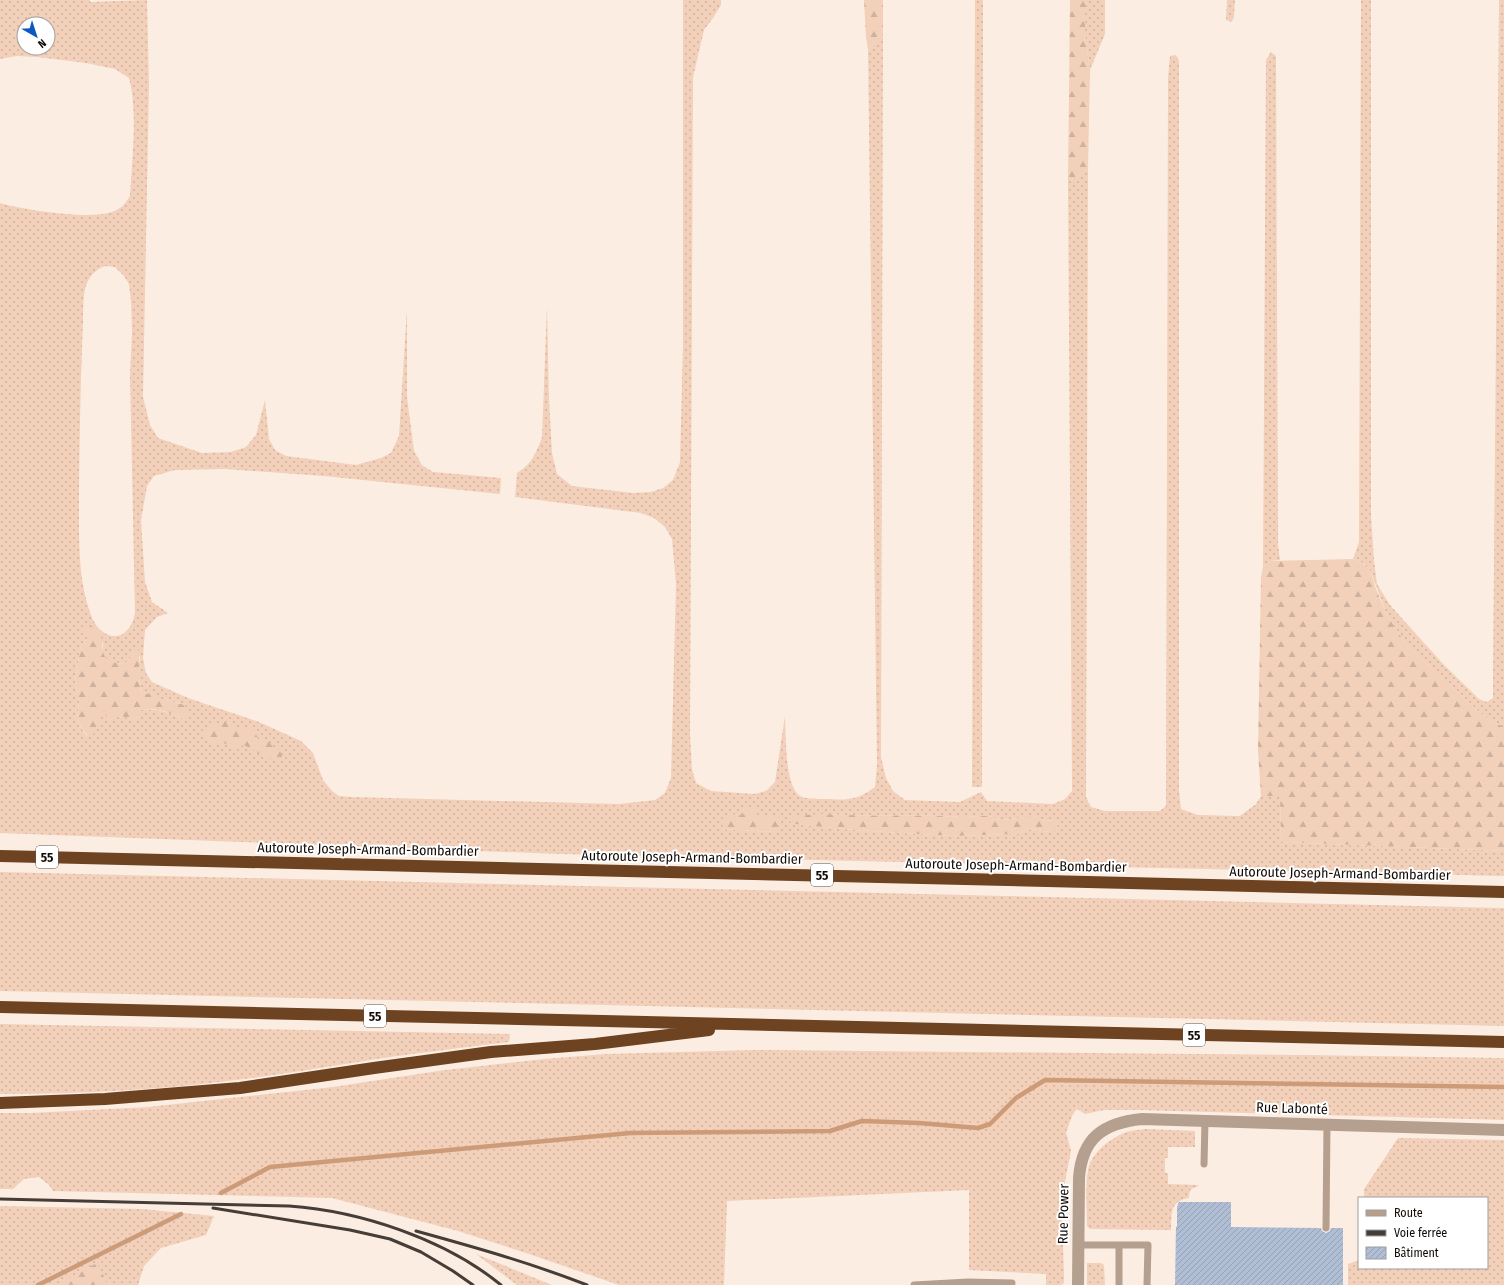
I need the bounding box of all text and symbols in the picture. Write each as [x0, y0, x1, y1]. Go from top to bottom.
north arrow [16, 16, 56, 56]
text: N [35, 36, 49, 51]
street label: Autoroute Joseph-Armand-Bombardier [257, 839, 479, 860]
road number: 55 [36, 846, 58, 868]
street label: Autoroute Joseph-Armand-Bombardier [581, 847, 803, 868]
street label: Autoroute Joseph-Armand-Bombardier [905, 855, 1127, 876]
street label: Autoroute Joseph-Armand-Bombardier [1229, 863, 1451, 884]
road number: 55 [811, 864, 833, 886]
road number: 55 [364, 1005, 386, 1027]
road number: 55 [1183, 1024, 1205, 1046]
street label: Rue Labonté [1256, 1099, 1328, 1118]
street label: Rue Power [1054, 1184, 1073, 1244]
legend [1358, 1197, 1488, 1269]
text: Route [1394, 1206, 1423, 1220]
text: Voie ferrée [1394, 1226, 1447, 1240]
text: Bâtiment [1394, 1246, 1439, 1260]

